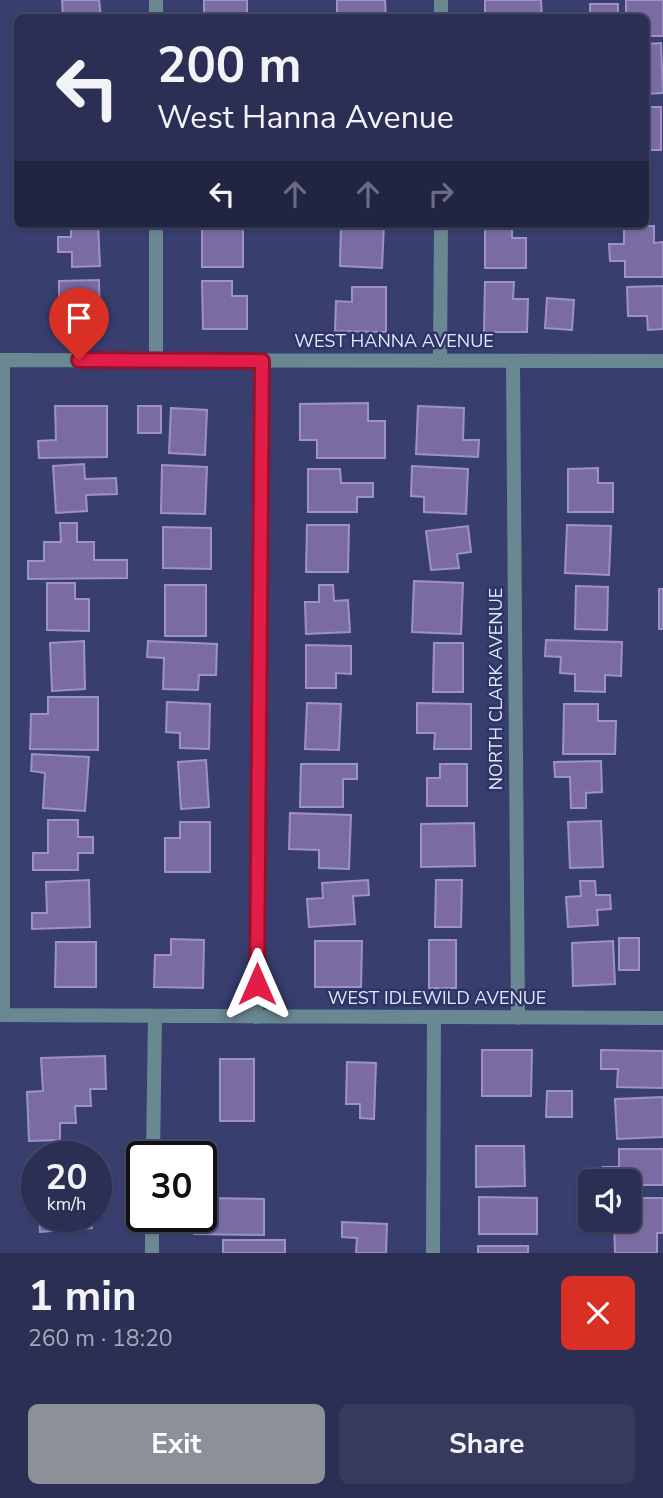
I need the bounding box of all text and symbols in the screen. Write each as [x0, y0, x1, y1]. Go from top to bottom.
text: 200 m [157, 32, 301, 99]
icon: left [42, 42, 133, 133]
text: West Hanna Avenue [157, 96, 454, 139]
icon: left [203, 175, 241, 213]
icon: ahead [276, 175, 314, 213]
icon: ahead [349, 175, 387, 213]
icon: right [422, 175, 460, 213]
pin [49, 288, 109, 360]
icon: arrive [60, 299, 98, 337]
street label: WEST HANNA AVENUE [294, 329, 494, 353]
street label: NORTH CLARK AVENUE [484, 588, 508, 790]
position arrow [220, 947, 294, 1021]
street label: WEST IDLEWILD AVENUE [328, 986, 546, 1010]
speed limit sign: 30 [126, 1141, 217, 1232]
text: 20 [45, 1154, 88, 1201]
map controls [578, 1169, 641, 1232]
button: sound [578, 1169, 641, 1232]
text: km/h [47, 1192, 86, 1216]
text: 1 min [28, 1268, 137, 1325]
button: close [561, 1276, 635, 1350]
text: 260 m · 18:20 [28, 1323, 173, 1354]
button: Exit [28, 1404, 325, 1484]
button: Share [339, 1404, 635, 1484]

